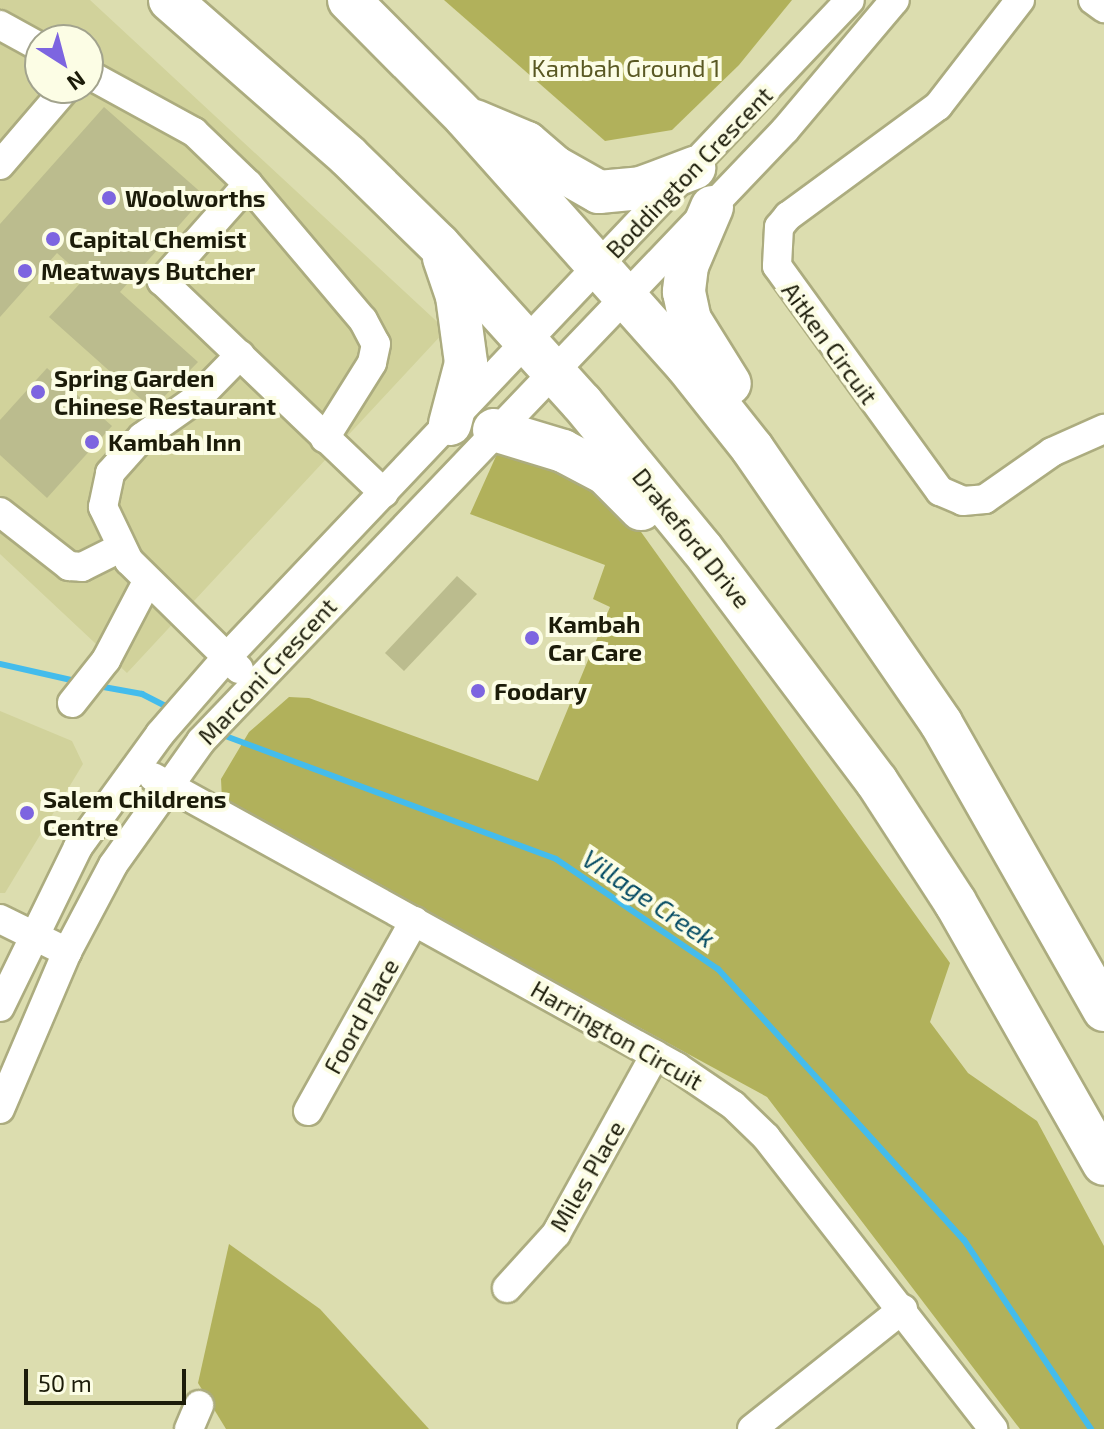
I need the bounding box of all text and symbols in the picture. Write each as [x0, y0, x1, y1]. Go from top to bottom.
north arrow [24, 24, 104, 104]
park label: Kambah Ground 1 [532, 54, 720, 82]
text: N [63, 67, 91, 97]
street label: Boddington Crescent [600, 80, 778, 264]
place label: Woolworths [125, 184, 266, 212]
marker: Woolworths [100, 189, 118, 207]
place label: Capital Chemist [69, 225, 247, 253]
marker: Capital Chemist [44, 230, 62, 248]
place label: Meatways Butcher [41, 257, 255, 285]
marker: Meatways Butcher [16, 262, 34, 280]
street label: Aitken Circuit [776, 276, 884, 410]
place label: Spring Garden Chinese Restaurant [54, 364, 276, 420]
marker: Spring Garden Chinese Restaurant [29, 383, 47, 401]
place label: Kambah Inn [108, 428, 241, 456]
marker: Kambah Inn [83, 433, 101, 451]
street label: Drakeford Drive [627, 462, 757, 614]
street label: Marconi Crescent [192, 592, 342, 750]
place label: Kambah Car Care [548, 610, 643, 666]
marker: Kambah Car Care [523, 629, 541, 647]
place label: Foodary [494, 677, 587, 705]
marker: Foodary [469, 682, 487, 700]
place label: Salem Childrens Centre [43, 785, 227, 841]
marker: Salem Childrens Centre [18, 804, 36, 822]
water label: Village Creek [577, 842, 721, 954]
street label: Foord Place [318, 953, 404, 1079]
street label: Harrington Circuit [526, 974, 708, 1096]
street label: Miles Place [544, 1115, 630, 1237]
scale bar [28, 1353, 190, 1403]
text: 50 m [38, 1368, 92, 1397]

